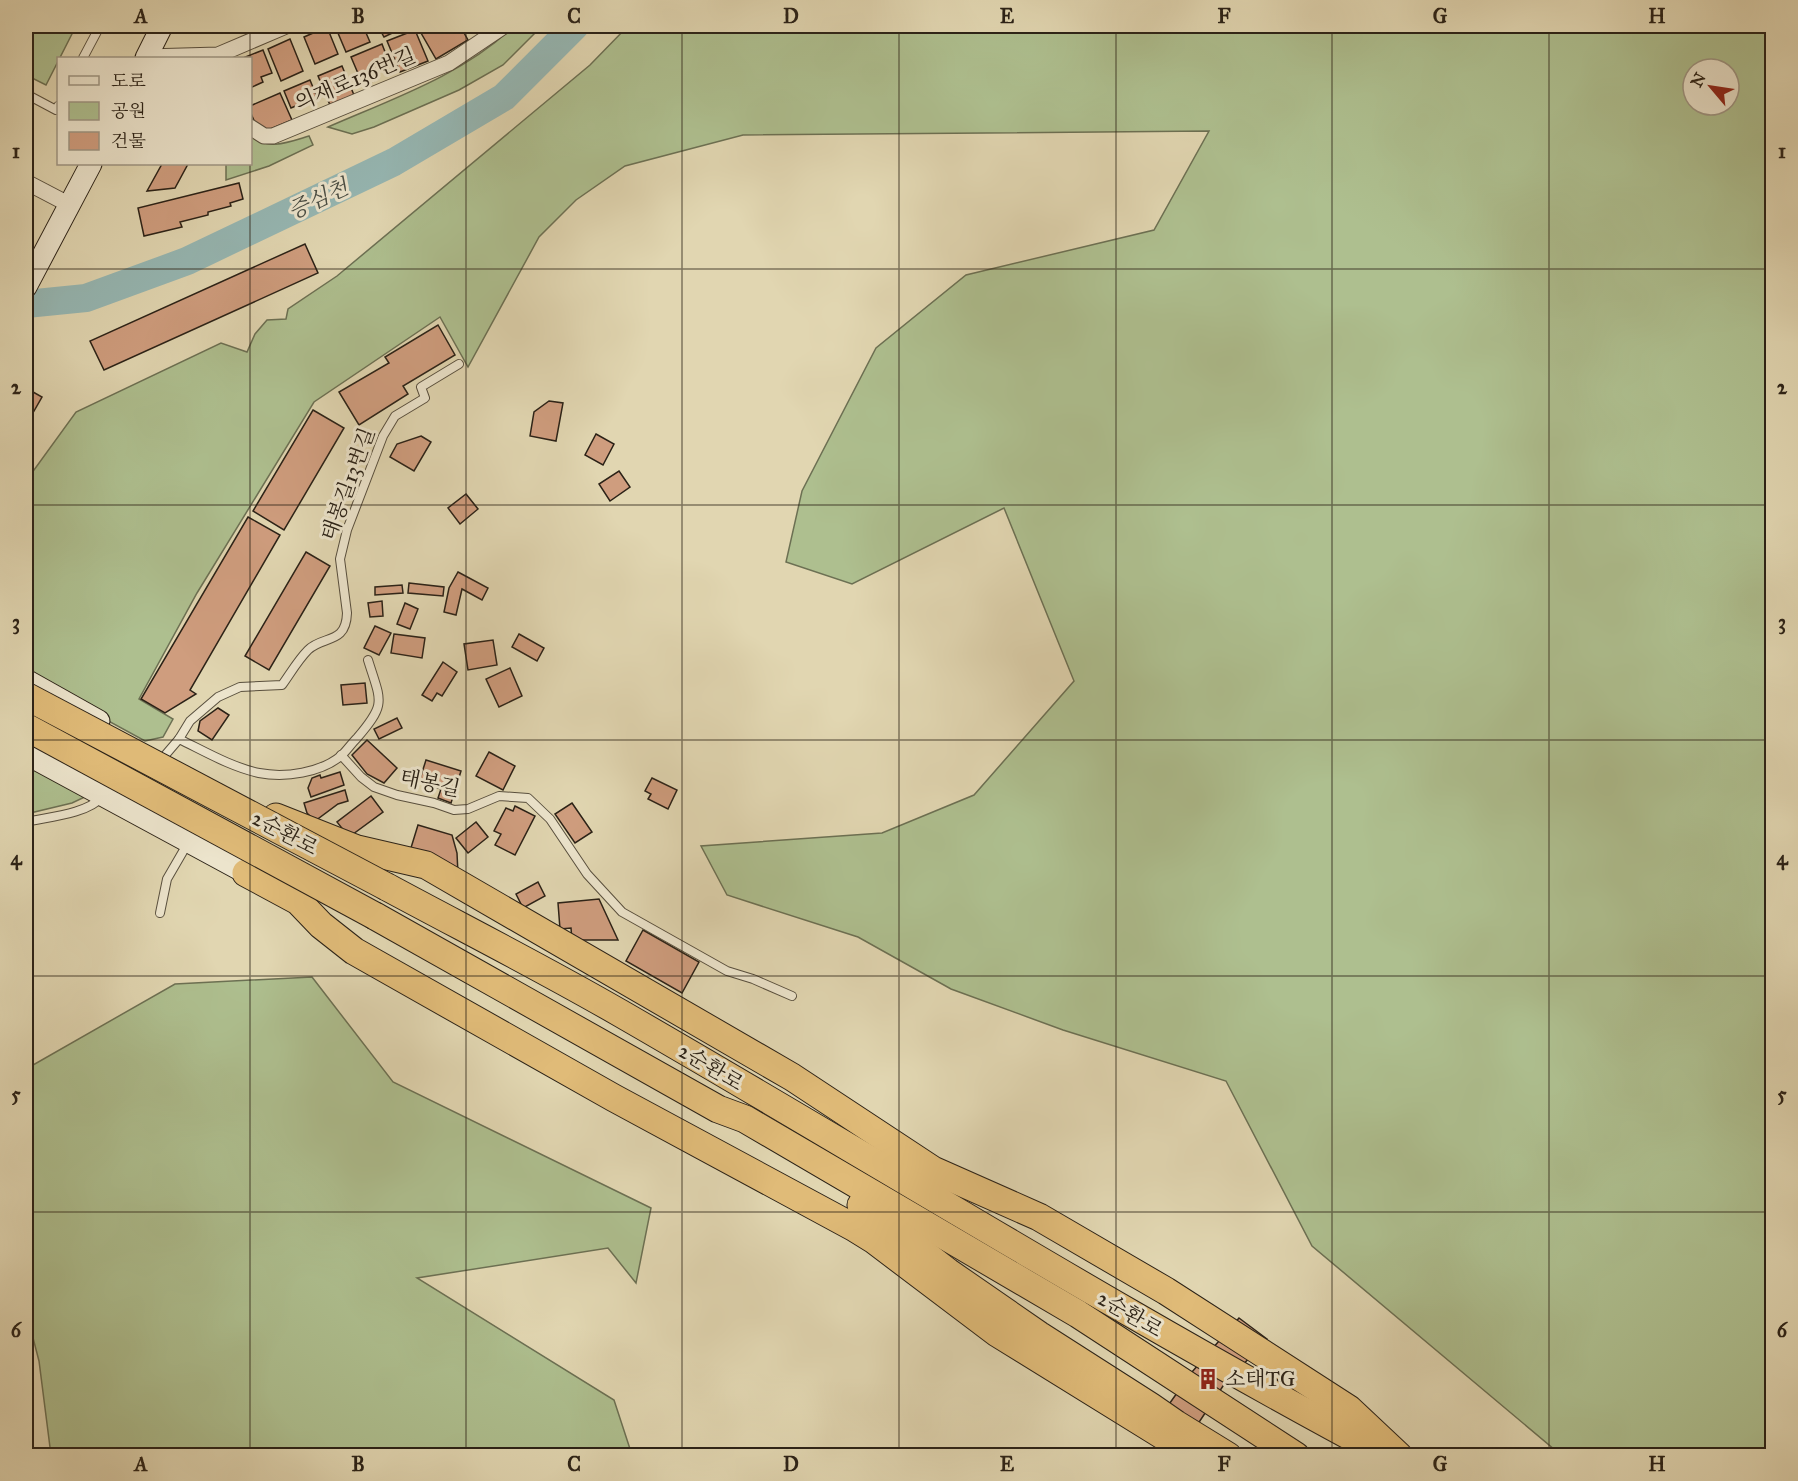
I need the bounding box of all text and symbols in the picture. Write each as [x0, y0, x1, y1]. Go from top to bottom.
text: A [132, 4, 148, 28]
text: B [351, 4, 365, 28]
text: C [567, 4, 581, 28]
text: D [783, 4, 799, 28]
text: E [1000, 4, 1015, 28]
text: F [1217, 4, 1231, 28]
text: G [1433, 4, 1448, 28]
text: H [1648, 4, 1666, 28]
street label: 의재로136번길 [291, 42, 419, 116]
legend [57, 57, 252, 165]
north arrow [1681, 57, 1741, 117]
text: N [1687, 69, 1710, 91]
text: 도로 [111, 70, 146, 92]
text: 공원 [111, 100, 146, 122]
text: 건물 [111, 130, 146, 152]
text: 1 [12, 139, 20, 163]
text: 1 [1778, 139, 1786, 163]
water label: 증심천 [283, 173, 354, 225]
text: 2 [11, 375, 22, 399]
text: 2 [1777, 375, 1788, 399]
street label: 태봉길13번길 [316, 424, 380, 544]
text: 3 [12, 610, 20, 635]
text: 3 [1778, 610, 1786, 635]
street label: 태봉길 [398, 764, 462, 802]
street label: 2순환로 [247, 805, 323, 861]
text: 4 [10, 846, 22, 871]
text: 4 [1776, 846, 1788, 871]
street label: 2순환로 [674, 1038, 748, 1096]
text: 5 [11, 1082, 21, 1106]
text: 5 [1777, 1082, 1787, 1106]
street label: 2순환로 [1093, 1285, 1167, 1343]
text: 6 [11, 1318, 23, 1342]
text: 6 [1777, 1318, 1789, 1342]
place label: 소태TG [1225, 1366, 1295, 1392]
building icon: 소태TG [1196, 1367, 1220, 1391]
text: A [132, 1452, 148, 1476]
text: B [351, 1452, 365, 1476]
text: C [567, 1452, 581, 1476]
text: D [783, 1452, 799, 1476]
text: E [1000, 1452, 1015, 1476]
text: F [1217, 1452, 1231, 1476]
text: G [1433, 1452, 1448, 1476]
text: H [1648, 1452, 1666, 1476]

